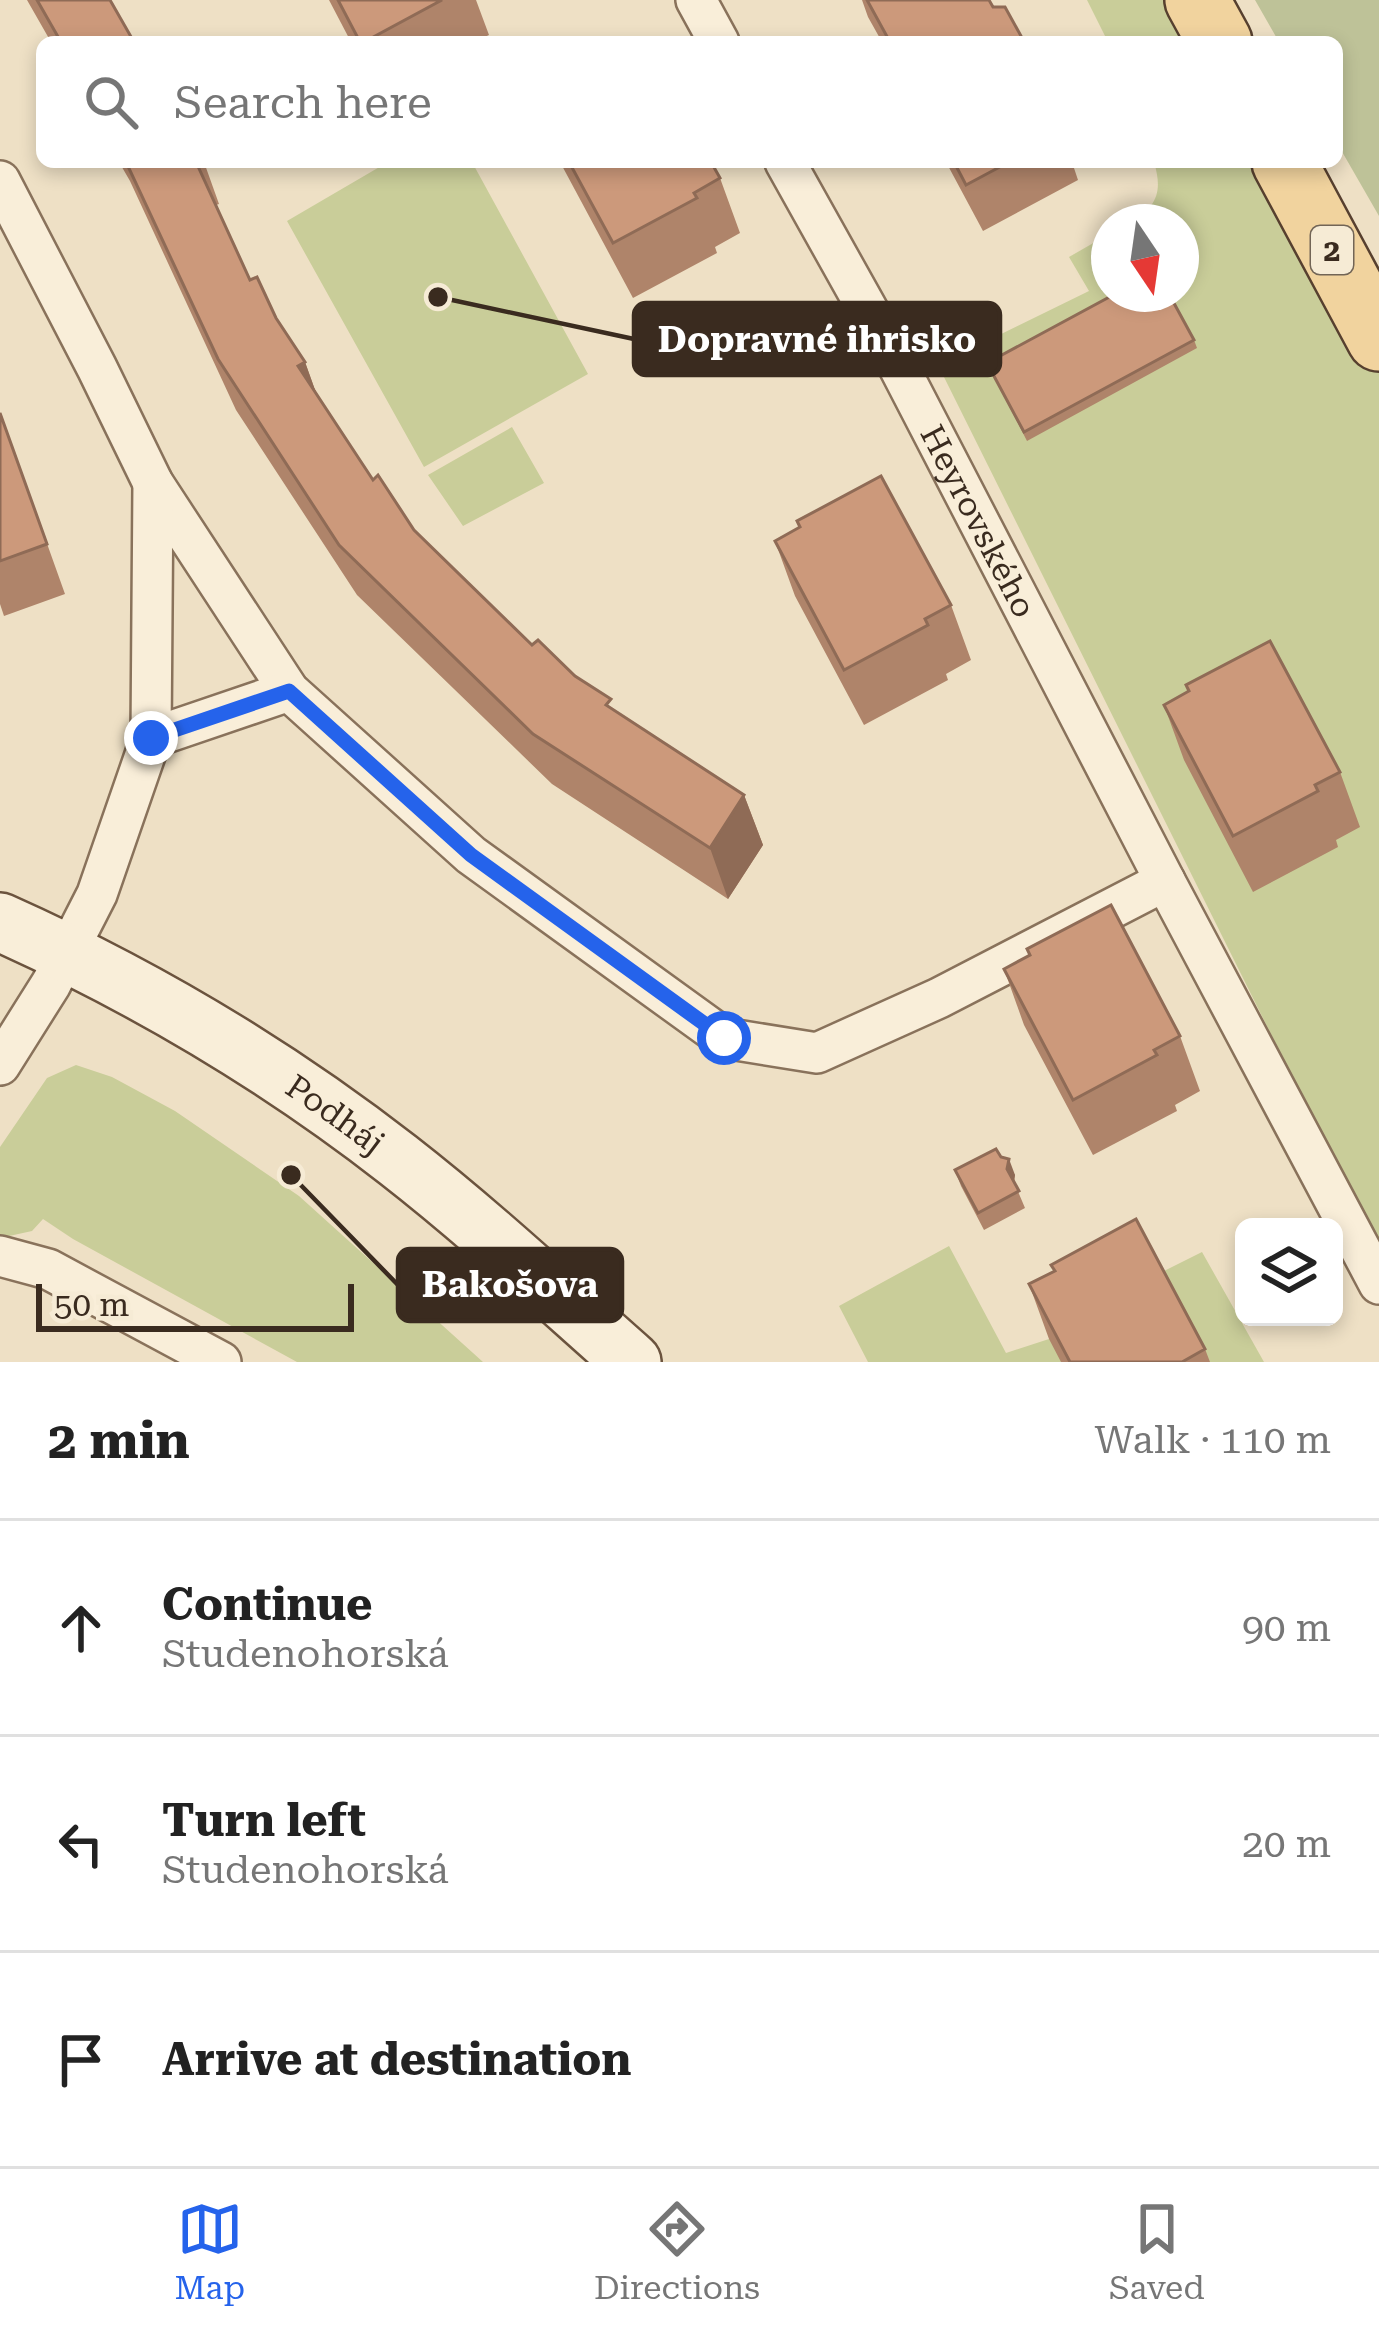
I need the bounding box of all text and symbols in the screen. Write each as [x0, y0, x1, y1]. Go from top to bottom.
search box [36, 36, 1343, 168]
icon: search [78, 69, 144, 135]
text: Search here [174, 76, 432, 129]
north arrow [1091, 204, 1199, 312]
road number: 2 [1311, 226, 1353, 274]
callout: Dopravné ihrisko [634, 303, 1000, 375]
text: Dopravné ihrisko [658, 319, 976, 361]
street label: Heyrovského [913, 418, 1044, 624]
route end [124, 711, 178, 765]
route start [697, 1011, 751, 1065]
street label: Podháj [279, 1066, 392, 1162]
map controls [1235, 1218, 1343, 1326]
button: layers [1235, 1218, 1343, 1326]
callout: Bakošova [398, 1249, 622, 1321]
text: Bakošova [422, 1264, 598, 1306]
scale bar [36, 1278, 354, 1331]
text: 50 m [54, 1285, 129, 1324]
text: 2 min [48, 1411, 190, 1470]
text: Walk · 110 m [1095, 1417, 1331, 1463]
text: Continue [162, 1578, 373, 1631]
icon: ahead [48, 1595, 114, 1661]
text: 90 m [1242, 1605, 1331, 1651]
text: Studenohorská [162, 1631, 449, 1677]
text: Turn left [162, 1794, 366, 1847]
icon: left [48, 1811, 114, 1877]
text: 20 m [1242, 1821, 1331, 1867]
text: Studenohorská [162, 1847, 449, 1893]
icon: arrive [48, 2027, 114, 2093]
text: Arrive at destination [162, 2033, 631, 2086]
tab: Map [174, 2196, 245, 2307]
tab: Directions [594, 2196, 760, 2307]
tab: Saved [1109, 2196, 1205, 2307]

